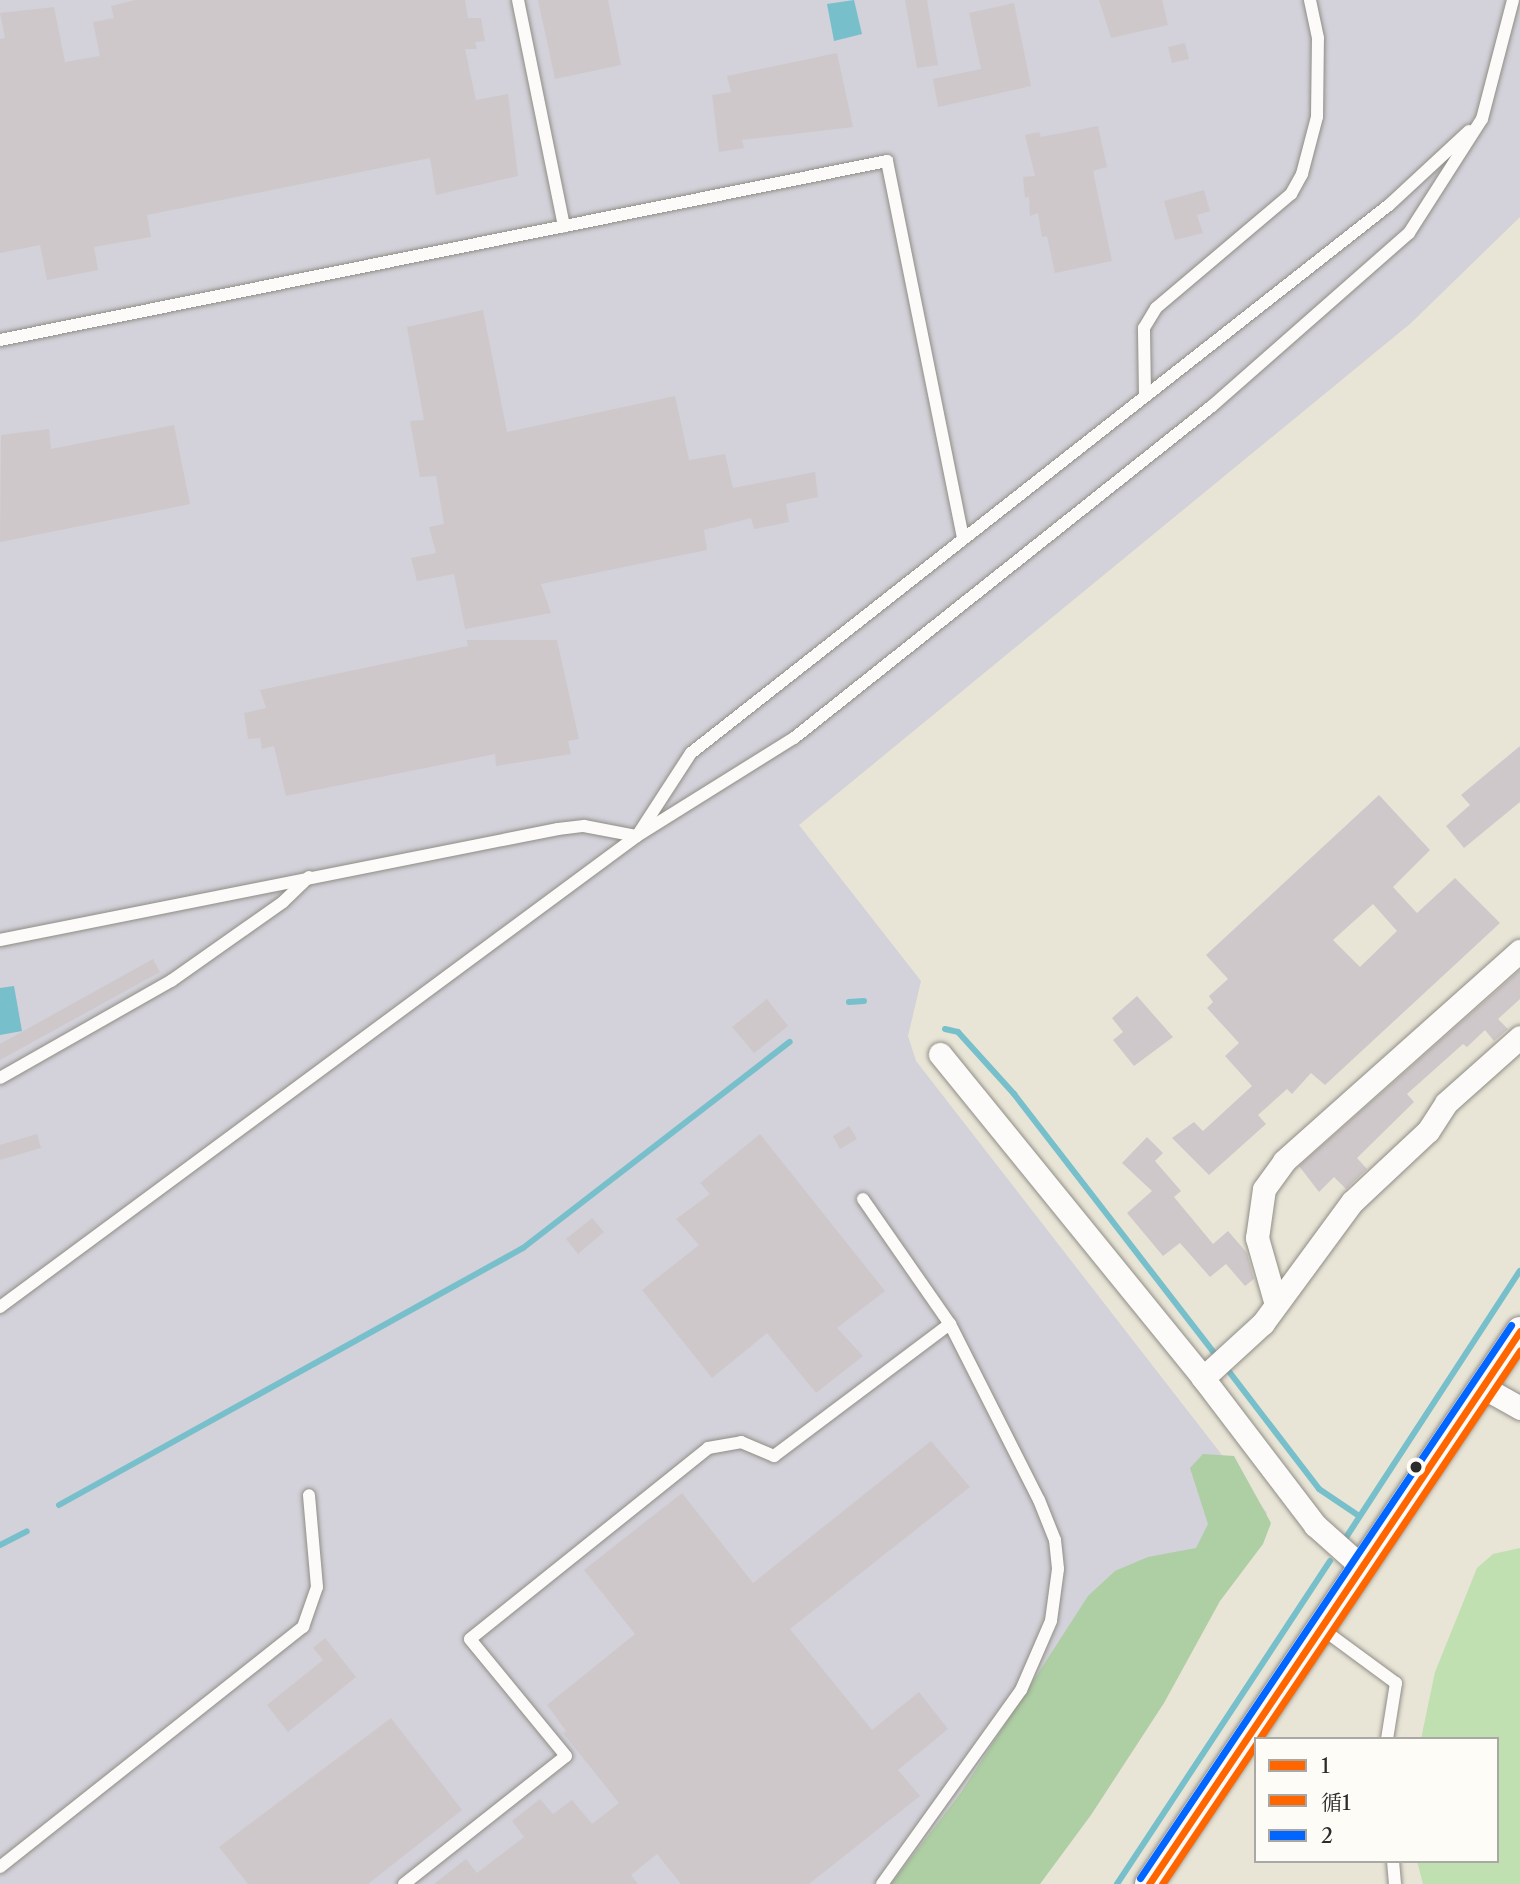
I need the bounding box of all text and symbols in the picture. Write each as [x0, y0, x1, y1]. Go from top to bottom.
unlabelled marker [1409, 1460, 1423, 1474]
legend [1254, 1737, 1499, 1863]
text: 1 [1321, 1753, 1330, 1778]
text: 循1 [1321, 1790, 1351, 1815]
text: 2 [1321, 1823, 1333, 1848]

